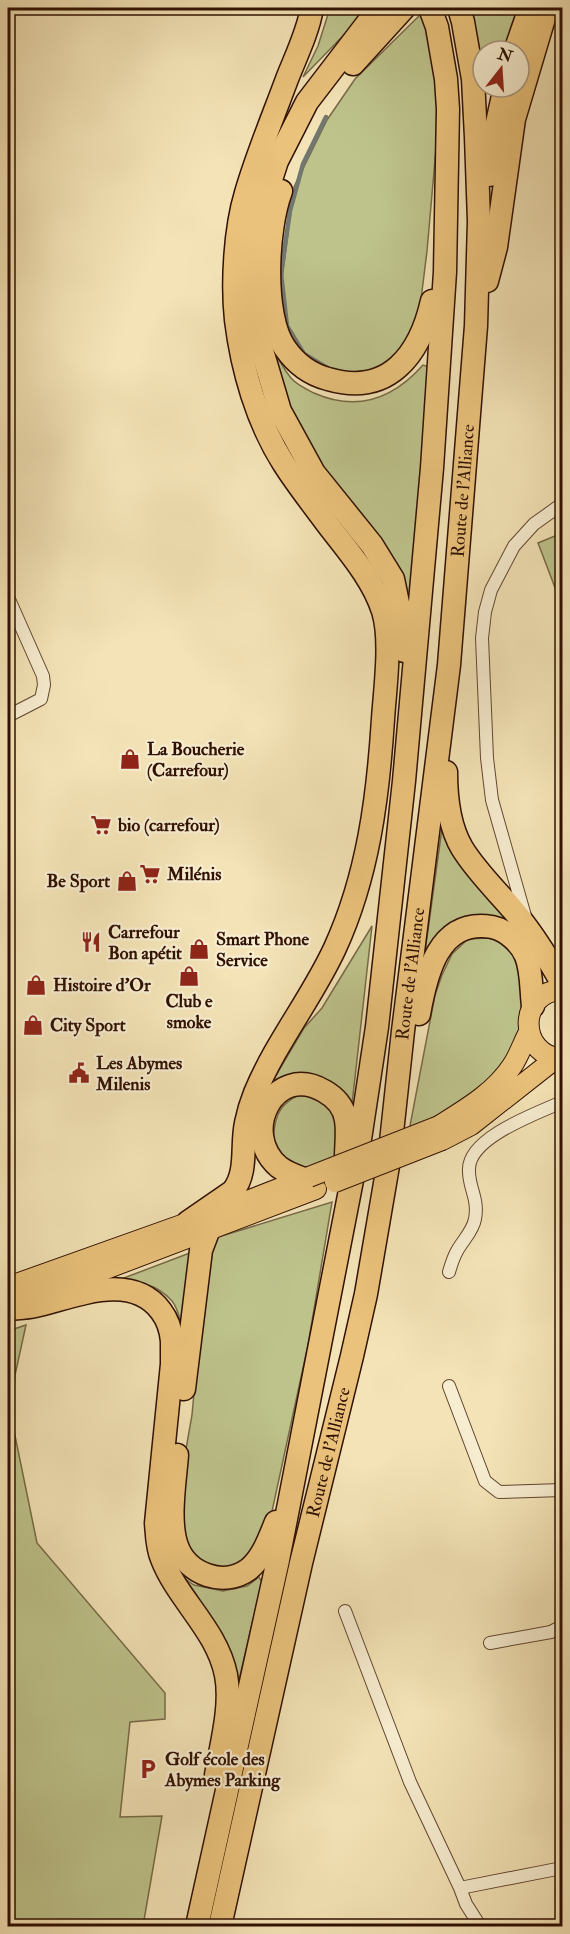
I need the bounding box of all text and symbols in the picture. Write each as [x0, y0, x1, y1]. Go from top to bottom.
north arrow [471, 39, 531, 99]
text: N [494, 44, 516, 67]
street label: Route de l'Alliance [446, 423, 480, 558]
place label: La Boucherie (Carrefour) [147, 738, 245, 782]
shop icon: La Boucherie (Carrefour) [118, 747, 142, 771]
supermarket icon: bio (carrefour) [89, 813, 113, 837]
place label: bio (carrefour) [117, 814, 220, 837]
supermarket icon: Milénis [138, 862, 162, 886]
place label: Milénis [166, 863, 222, 886]
shop icon: Be Sport [115, 869, 139, 893]
place label: Be Sport [47, 870, 110, 893]
street label: Route de l'Alliance [391, 906, 430, 1041]
place label: Carrefour Bon apétit [108, 921, 182, 965]
place label: Smart Phone Service [216, 928, 310, 972]
restaurant icon: Carrefour Bon apétit [79, 930, 103, 954]
shop icon: Smart Phone Service [187, 937, 211, 961]
shop icon: Club e smoke [177, 964, 201, 988]
shop icon: Histoire d'Or [24, 973, 48, 997]
place label: Histoire d'Or [53, 974, 151, 997]
place label: Club e smoke [165, 990, 213, 1034]
shop icon: City Sport [21, 1013, 45, 1037]
place label: City Sport [50, 1014, 126, 1037]
place label: Les Abymes Milenis [95, 1052, 182, 1096]
public building icon: Les Abymes Milenis [67, 1061, 91, 1085]
street label: Route de l'Alliance [301, 1384, 356, 1520]
place label: Golf école des Abymes Parking [164, 1748, 281, 1792]
parking icon: Golf école des Abymes Parking [136, 1757, 160, 1781]

